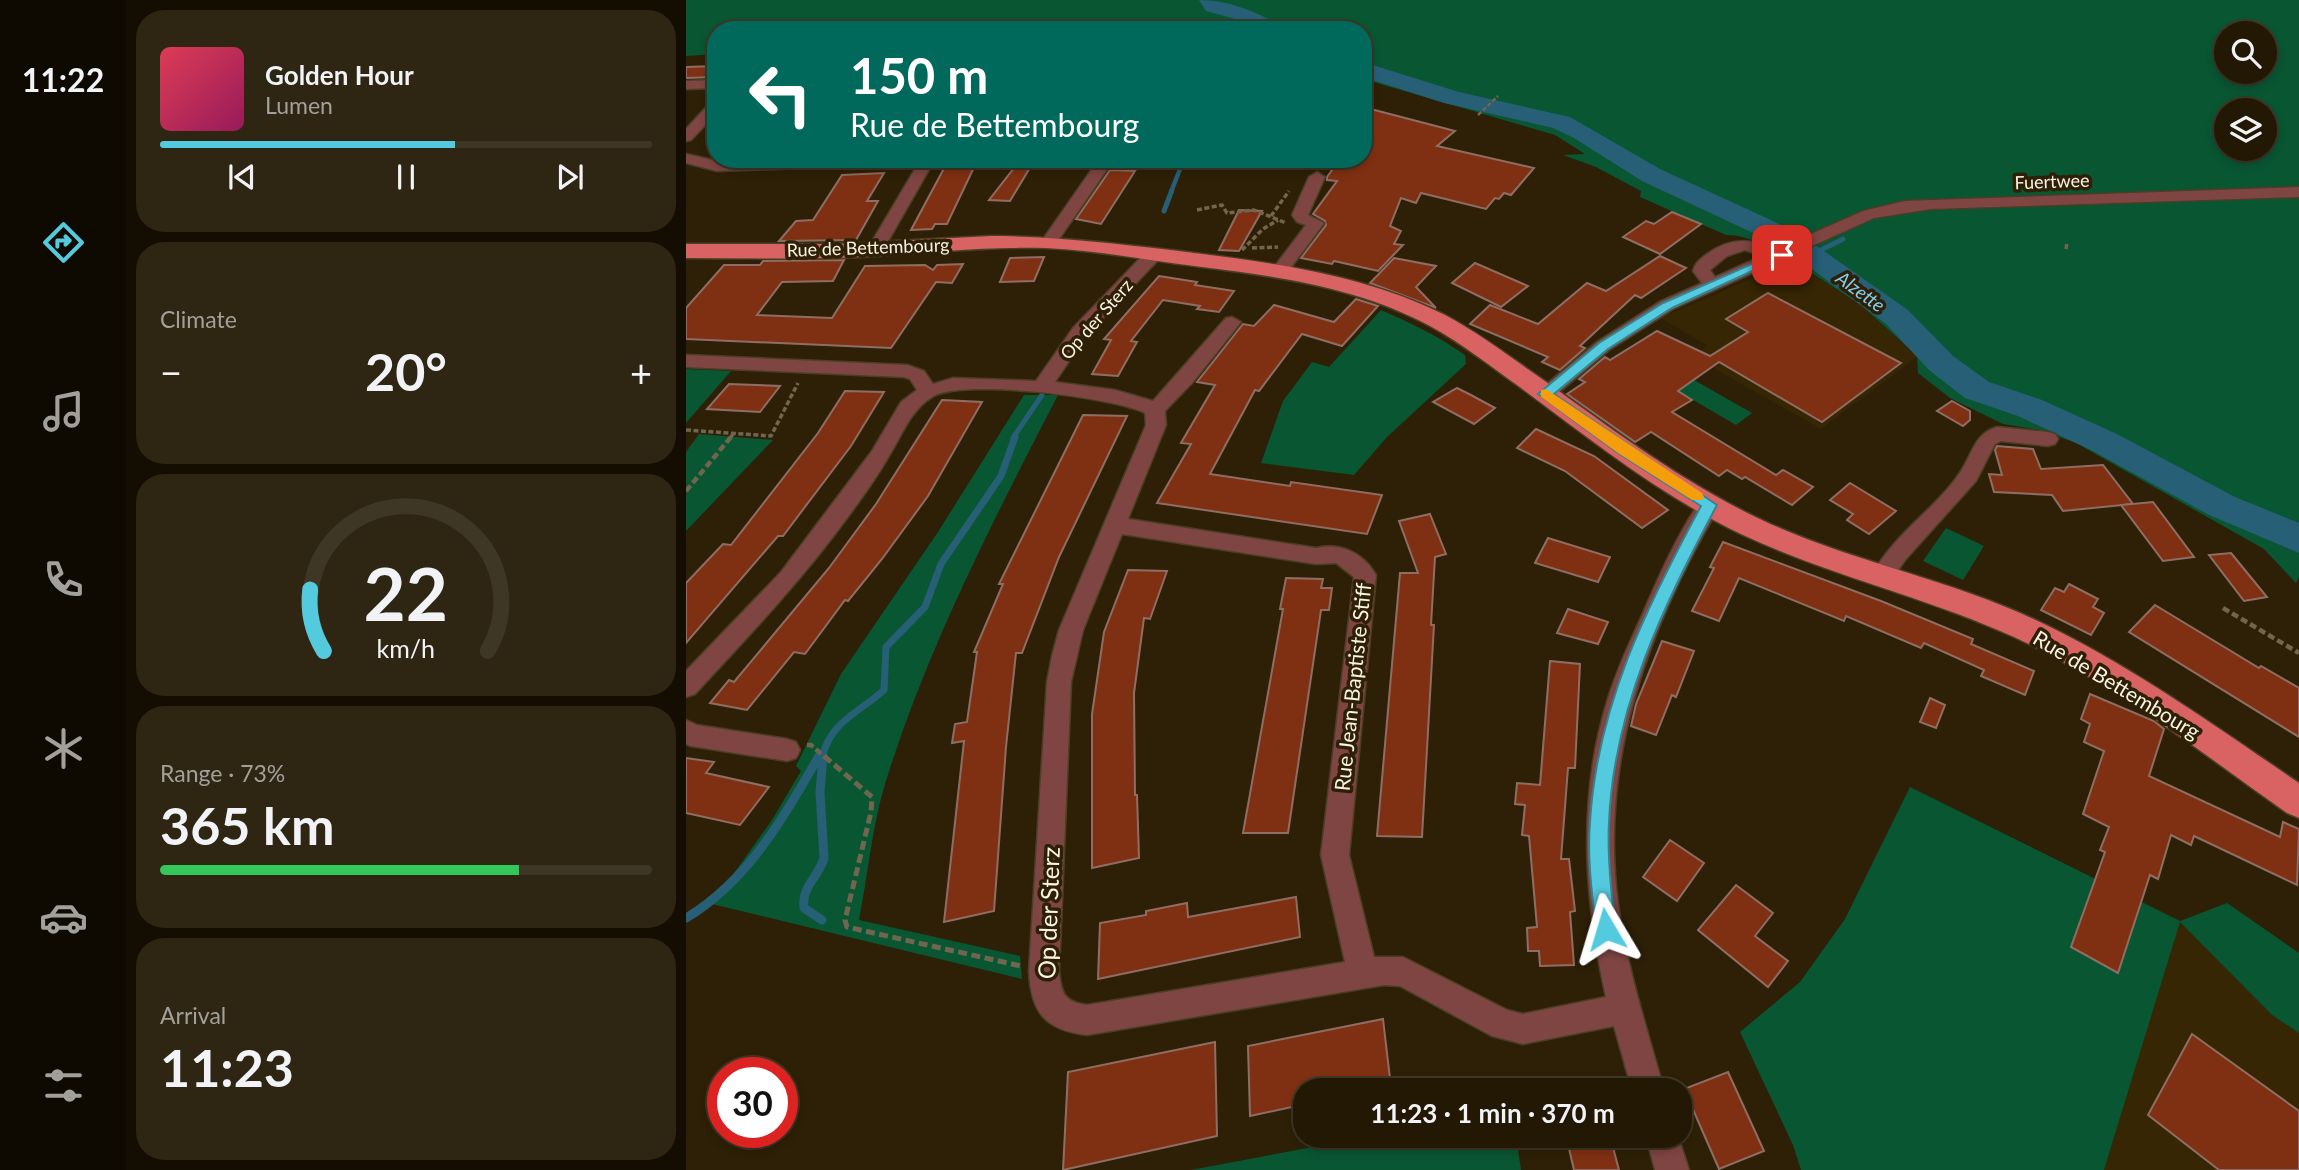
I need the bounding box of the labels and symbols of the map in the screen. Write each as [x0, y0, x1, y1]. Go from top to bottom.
street label: Fuertwee [2014, 169, 2090, 193]
pin [1752, 225, 1812, 285]
street label: Rue de Bettembourg [786, 233, 950, 261]
water label: Alzette [1831, 265, 1890, 316]
street label: Op der Sterz [1055, 274, 1137, 364]
street label: Rue Jean-Baptiste Stiff [1329, 582, 1375, 792]
street label: Rue de Bettembourg [2029, 624, 2205, 744]
street label: Op der Sterz [1031, 846, 1065, 980]
position arrow [1569, 892, 1643, 966]
speed limit sign: 30 [707, 1057, 798, 1148]

